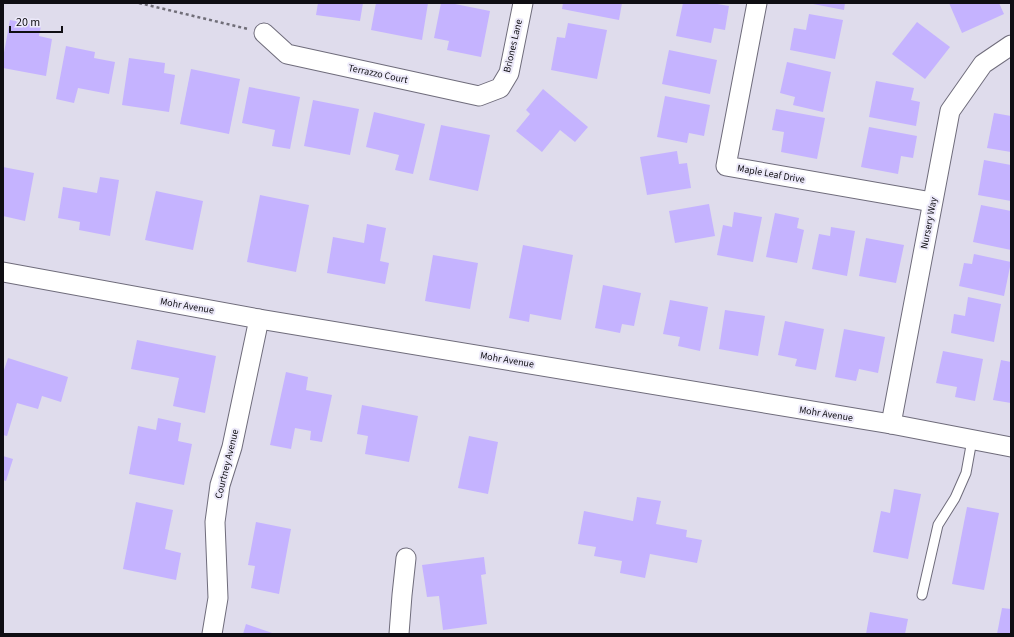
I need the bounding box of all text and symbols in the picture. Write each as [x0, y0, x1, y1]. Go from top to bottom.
scale bar [10, 8, 62, 34]
text: 20 m [16, 14, 40, 31]
street label: Briones Lane [500, 18, 526, 74]
street label: Terrazzo Court [347, 61, 410, 87]
street label: Maple Leaf Drive [736, 161, 806, 187]
street label: Nursery Way [917, 196, 941, 250]
street label: Mohr Avenue [159, 294, 215, 318]
street label: Mohr Avenue [479, 348, 535, 372]
street label: Mohr Avenue [798, 403, 854, 425]
street label: Courtney Avenue [212, 428, 242, 500]

